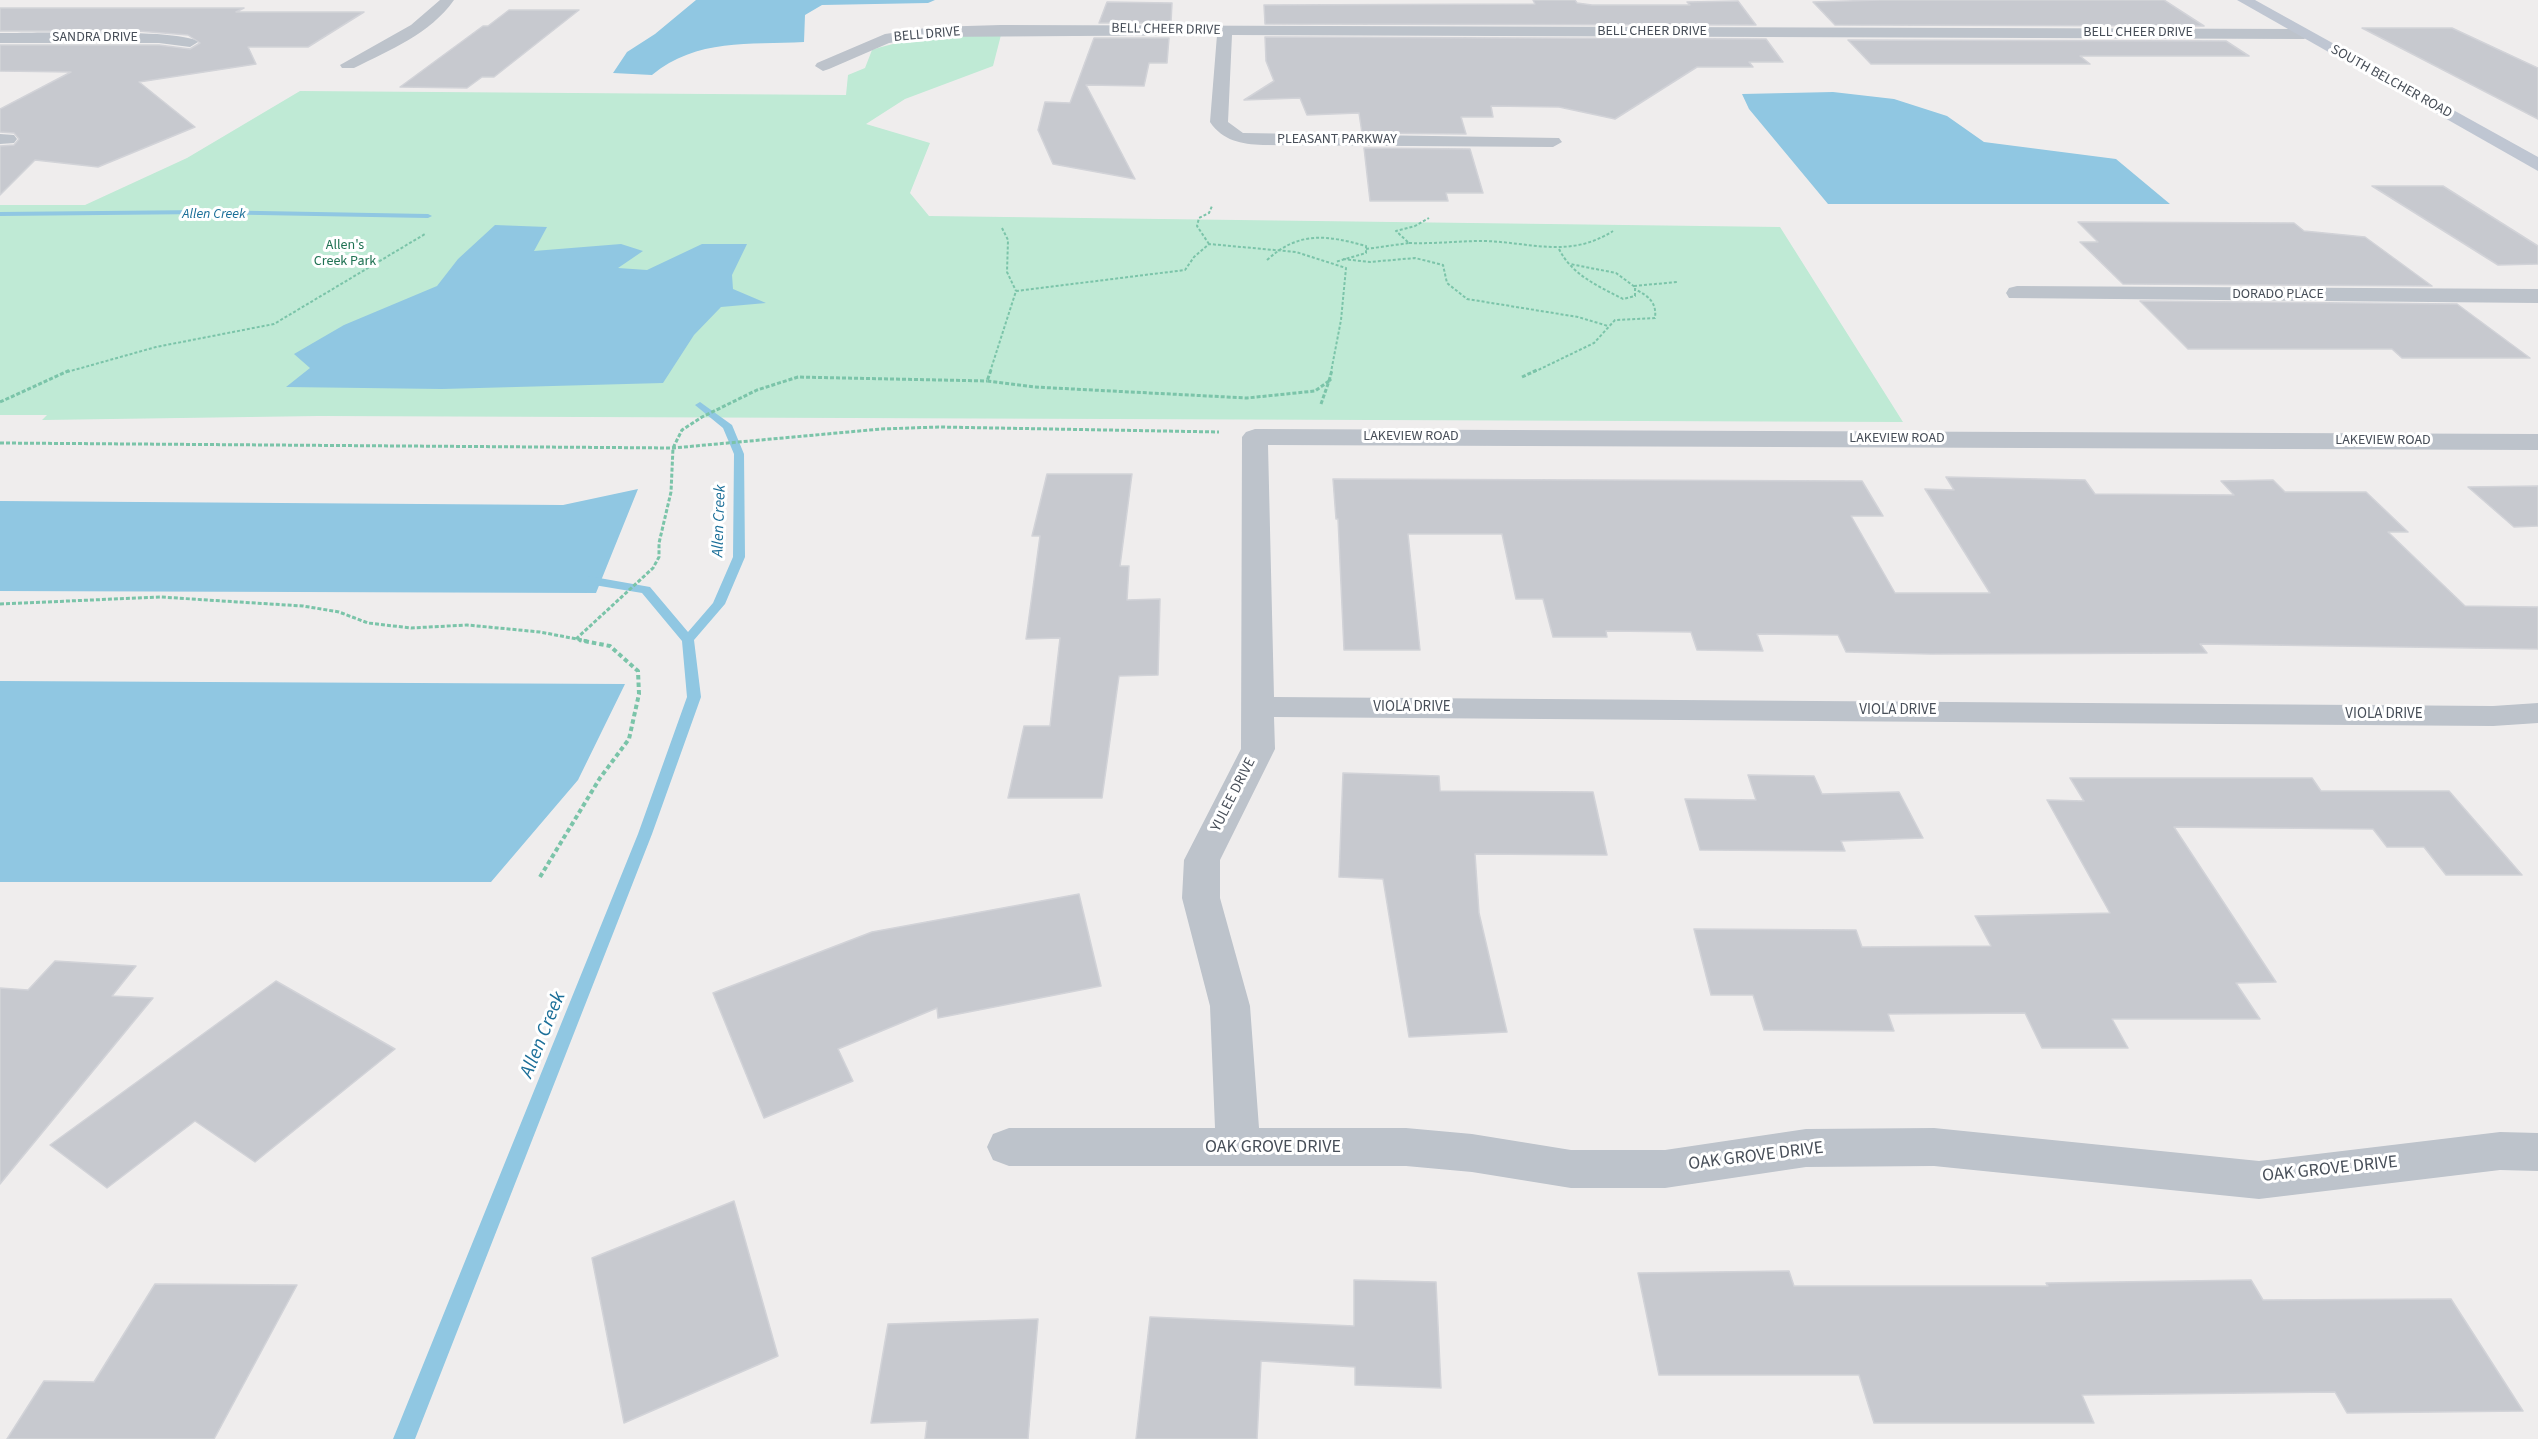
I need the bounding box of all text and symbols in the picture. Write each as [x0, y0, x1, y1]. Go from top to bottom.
street label: BELL CHEER DRIVE [1111, 21, 1221, 39]
street label: BELL DRIVE [893, 24, 961, 46]
street label: BELL CHEER DRIVE [1597, 24, 1707, 40]
street label: BELL CHEER DRIVE [2083, 25, 2193, 41]
street label: SANDRA DRIVE [52, 30, 138, 46]
street label: SOUTH BELCHER ROAD [2328, 42, 2454, 122]
street label: PLEASANT PARKWAY [1277, 132, 1397, 148]
water label: Allen Creek [182, 207, 246, 223]
park label: Allen's Creek Park [314, 238, 376, 270]
street label: DORADO PLACE [2232, 287, 2324, 303]
street label: LAKEVIEW ROAD [1363, 429, 1459, 445]
street label: LAKEVIEW ROAD [1849, 431, 1945, 447]
street label: LAKEVIEW ROAD [2335, 433, 2431, 449]
water label: Allen Creek [709, 484, 731, 558]
street label: VIOLA DRIVE [1373, 699, 1451, 717]
street label: VIOLA DRIVE [1859, 702, 1937, 720]
street label: VIOLA DRIVE [2345, 706, 2423, 724]
street label: YULEE DRIVE [1208, 755, 1260, 835]
water label: Allen Creek [516, 989, 572, 1081]
street label: OAK GROVE DRIVE [1205, 1137, 1341, 1159]
street label: OAK GROVE DRIVE [1687, 1138, 1825, 1176]
street label: OAK GROVE DRIVE [2261, 1152, 2399, 1188]

